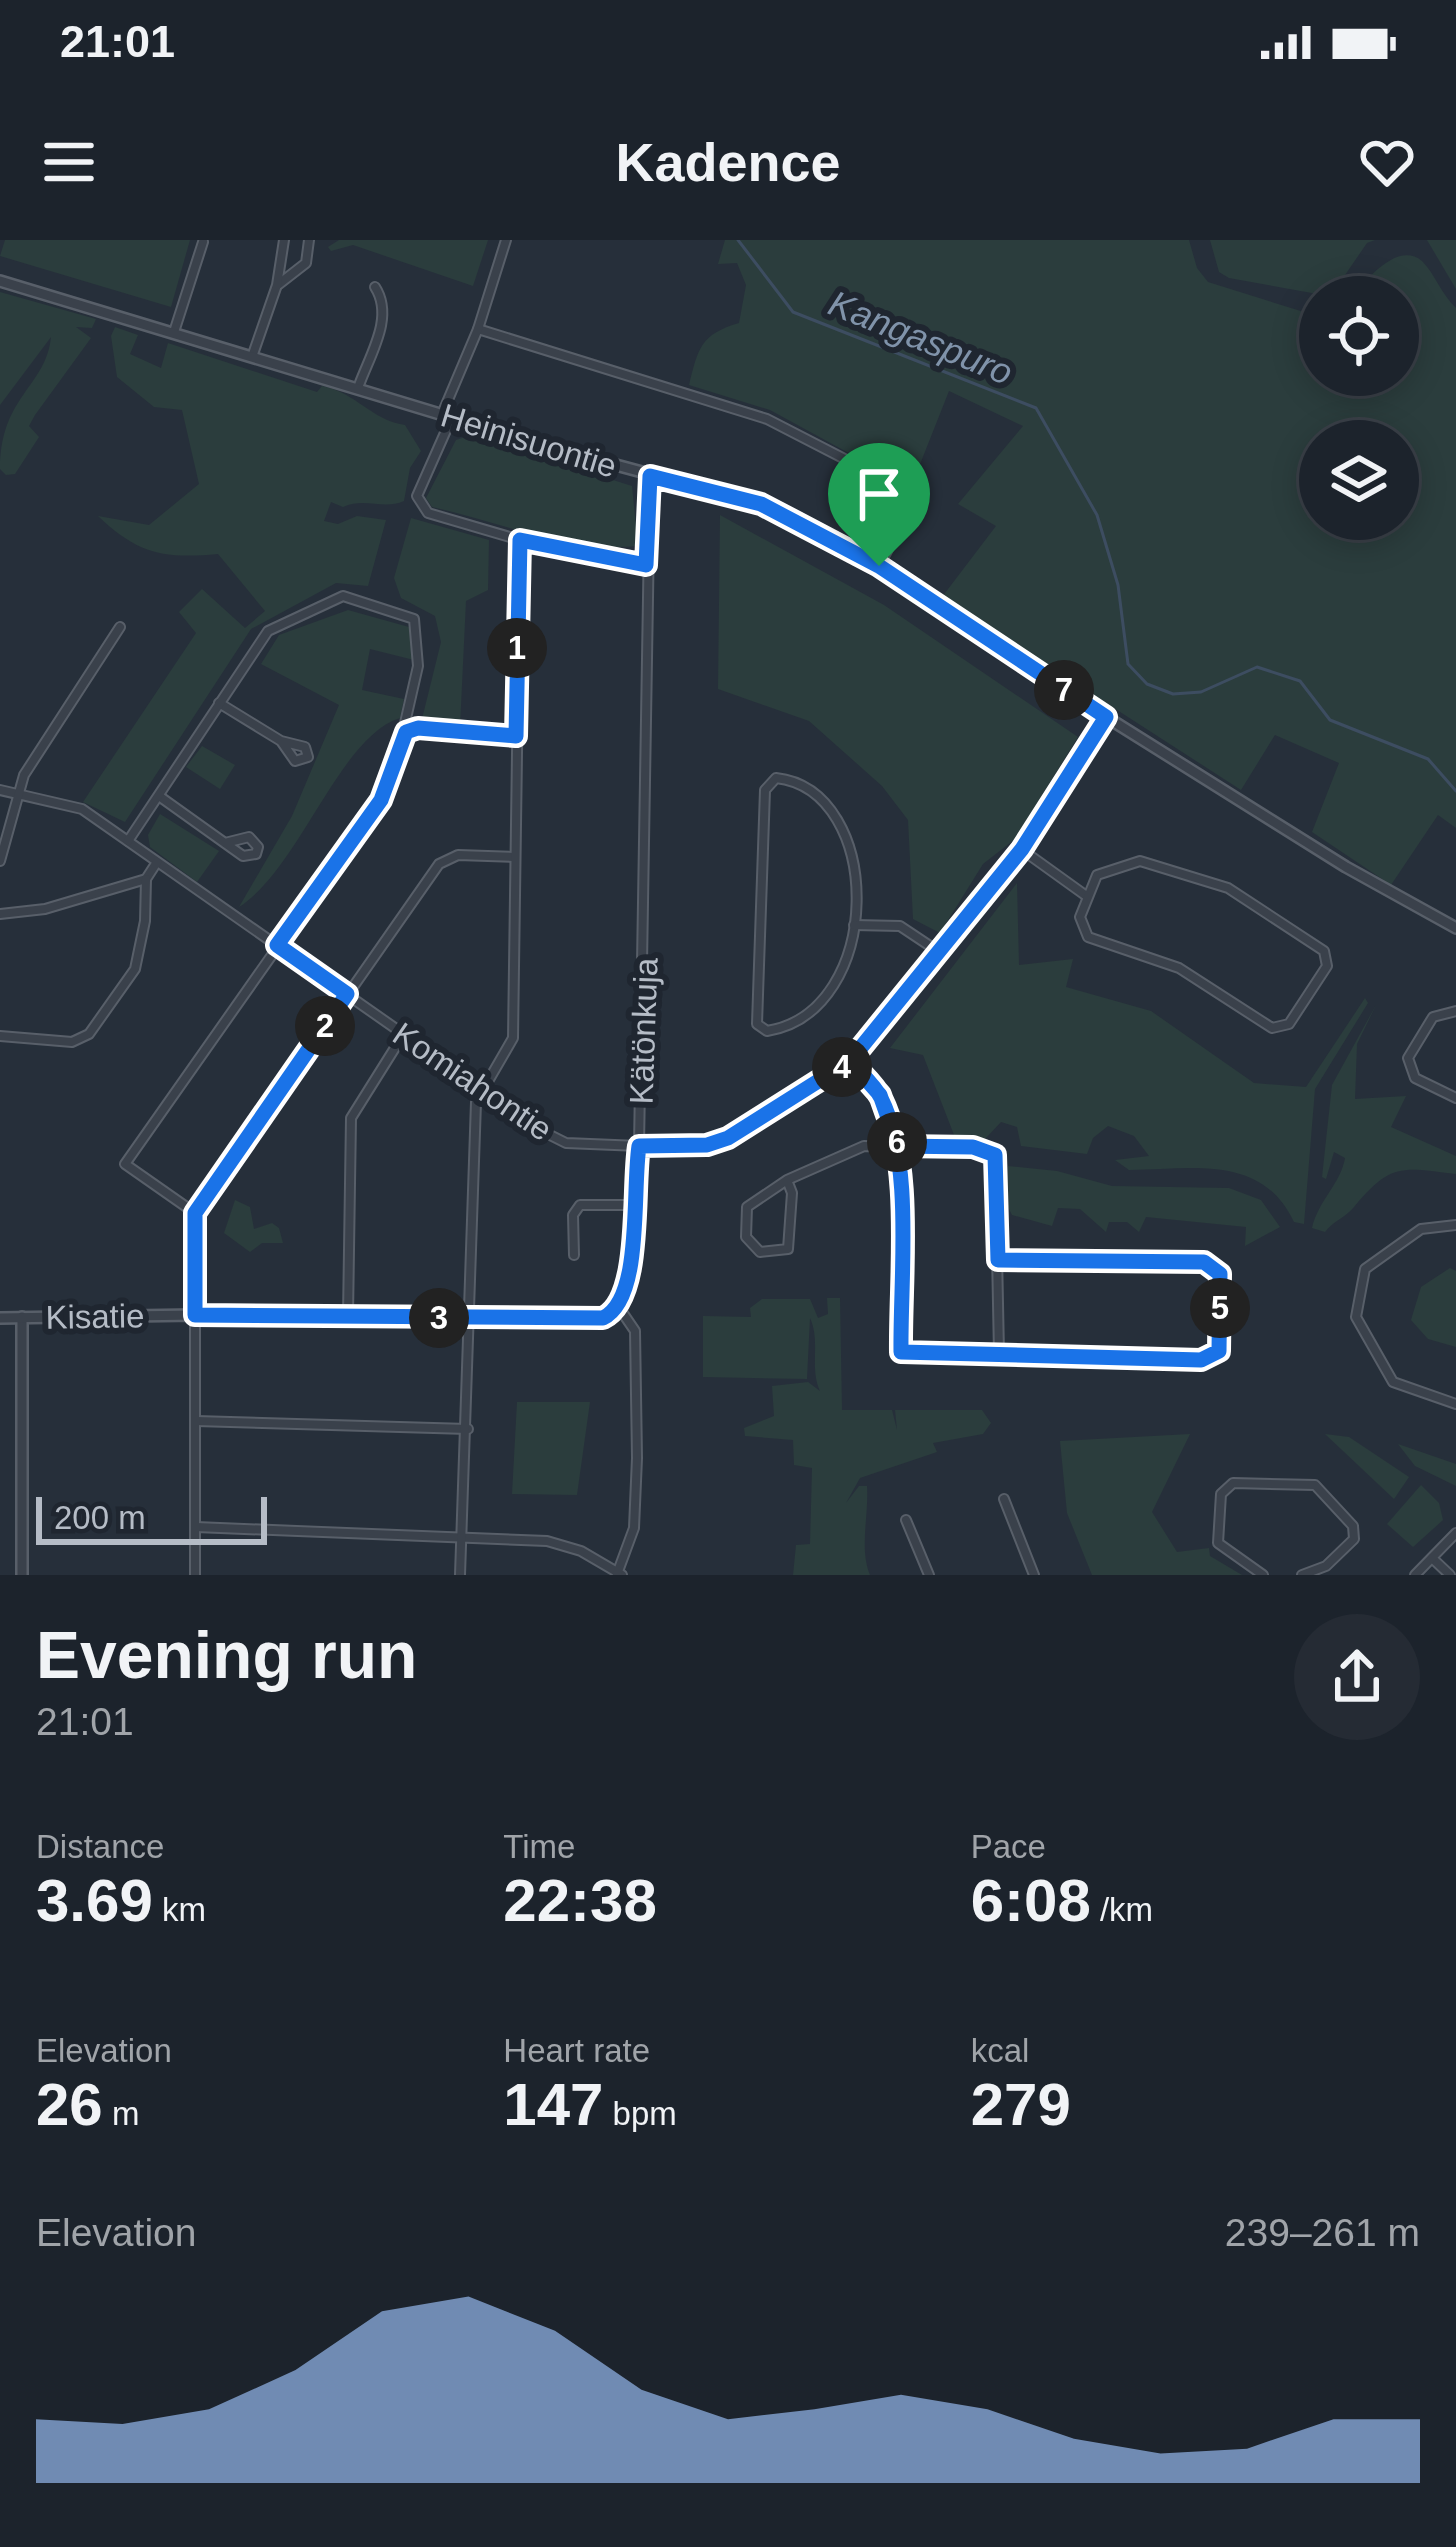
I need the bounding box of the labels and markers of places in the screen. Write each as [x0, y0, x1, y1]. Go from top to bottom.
pin [828, 443, 930, 566]
pin: 1 [487, 618, 547, 678]
pin: 7 [1034, 660, 1094, 720]
pin: 2 [295, 996, 355, 1056]
pin: 4 [812, 1037, 872, 1097]
pin: 6 [867, 1112, 927, 1172]
pin: 5 [1190, 1278, 1250, 1338]
pin: 3 [409, 1288, 469, 1348]

